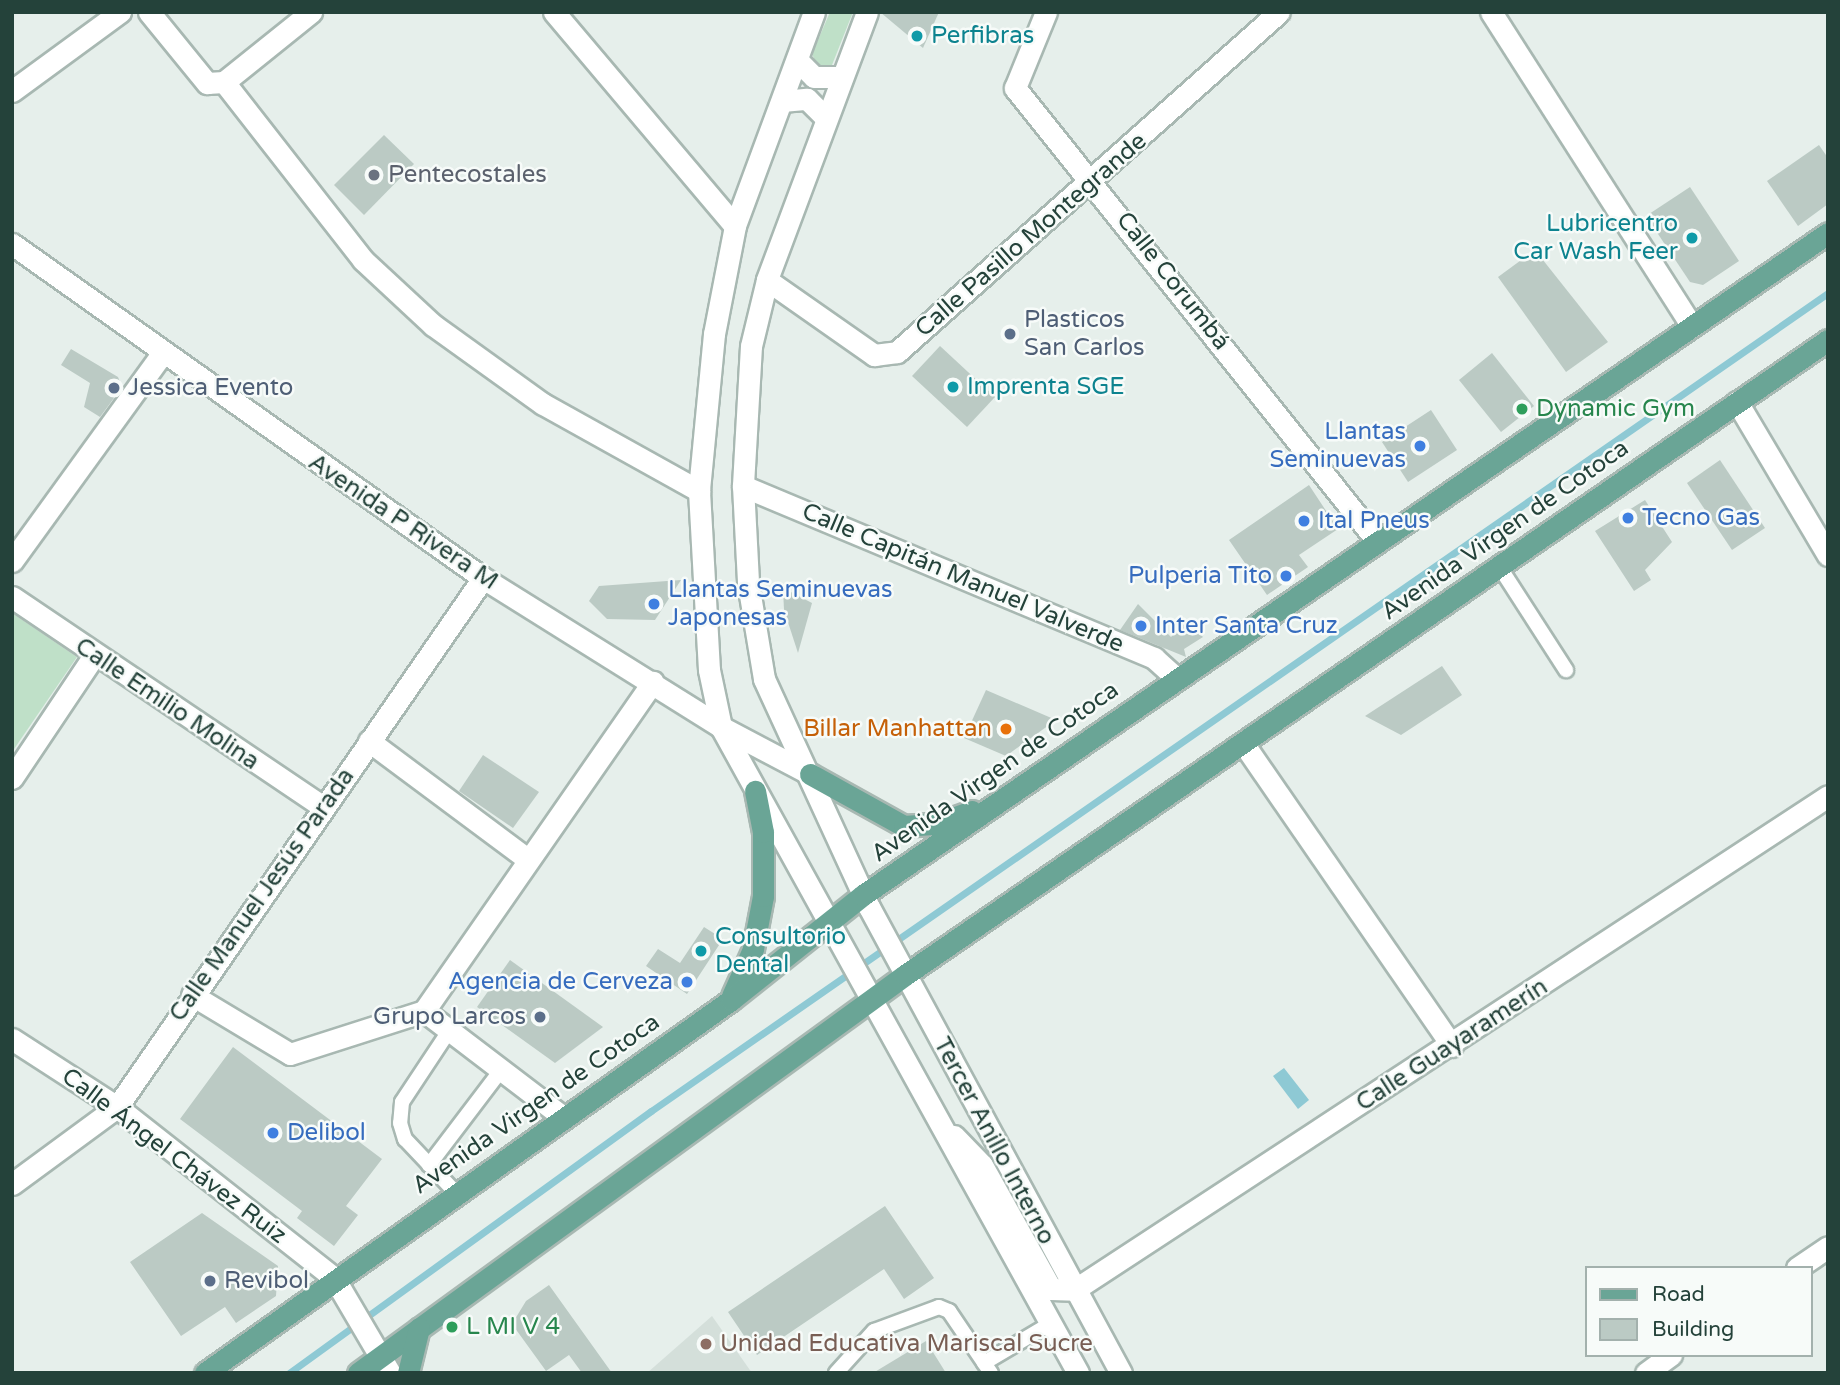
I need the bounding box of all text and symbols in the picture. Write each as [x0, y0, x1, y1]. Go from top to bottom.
place label: Perfibras [931, 22, 1034, 50]
marker: Perfibras [909, 28, 925, 44]
street label: Calle Pasillo Montegrande [910, 127, 1152, 343]
place label: Pentecostales [388, 161, 547, 189]
marker: Pentecostales [366, 167, 382, 183]
street label: Calle Corumbá [1110, 206, 1236, 356]
place label: Lubricentro Car Wash Feer [1513, 210, 1678, 266]
marker: Lubricentro Car Wash Feer [1684, 230, 1700, 246]
place label: Plasticos San Carlos [1024, 306, 1145, 362]
marker: Plasticos San Carlos [1002, 326, 1018, 342]
place label: Imprenta SGE [967, 373, 1125, 401]
place label: Jessica Evento [128, 374, 293, 402]
marker: Imprenta SGE [945, 379, 961, 395]
marker: Jessica Evento [106, 380, 122, 396]
place label: Dynamic Gym [1536, 395, 1695, 423]
marker: Dynamic Gym [1514, 401, 1530, 417]
place label: Llantas Seminuevas [1269, 418, 1406, 474]
street label: Avenida Virgen de Cotoca [1376, 434, 1634, 626]
marker: Llantas Seminuevas [1412, 438, 1428, 454]
street label: Avenida P Rivera M [303, 448, 503, 596]
street label: Calle Capitán Manuel Valverde [798, 497, 1128, 659]
place label: Tecno Gas [1642, 504, 1760, 532]
place label: Ital Pneus [1318, 507, 1430, 535]
marker: Tecno Gas [1620, 510, 1636, 526]
marker: Ital Pneus [1296, 513, 1312, 529]
place label: Pulperia Tito [1128, 562, 1272, 590]
marker: Pulperia Tito [1278, 568, 1294, 584]
place label: Llantas Seminuevas Japonesas [668, 576, 893, 632]
marker: Llantas Seminuevas Japonesas [646, 596, 662, 612]
place label: Inter Santa Cruz [1155, 612, 1338, 640]
marker: Inter Santa Cruz [1133, 618, 1149, 634]
street label: Calle Emilio Molina [70, 632, 264, 776]
street label: Avenida Virgen de Cotoca [866, 676, 1124, 868]
place label: Billar Manhattan [803, 715, 992, 743]
marker: Billar Manhattan [998, 721, 1014, 737]
street label: Calle Manuel Jesús Parada [163, 763, 361, 1027]
place label: Consultorio Dental [715, 923, 846, 979]
marker: Consultorio Dental [693, 943, 709, 959]
place label: Agencia de Cerveza [448, 968, 673, 996]
street label: Calle Guayaramerín [1351, 972, 1553, 1118]
marker: Agencia de Cerveza [679, 974, 695, 990]
place label: Grupo Larcos [373, 1003, 526, 1031]
street label: Avenida Virgen de Cotoca [407, 1008, 665, 1200]
marker: Grupo Larcos [532, 1009, 548, 1025]
street label: Tercer Anillo Interno [927, 1033, 1061, 1249]
street label: Calle Ángel Chávez Ruiz [56, 1062, 292, 1250]
place label: Delibol [287, 1119, 366, 1147]
marker: Delibol [265, 1125, 281, 1141]
legend [1584, 1266, 1812, 1357]
place label: Revibol [224, 1267, 309, 1295]
marker: Revibol [202, 1273, 218, 1289]
text: Road [1652, 1282, 1705, 1307]
place label: L MI V 4 [466, 1313, 560, 1341]
text: Building [1652, 1317, 1734, 1342]
marker: L MI V 4 [444, 1319, 460, 1335]
place label: Unidad Educativa Mariscal Sucre [720, 1330, 1093, 1358]
marker: Unidad Educativa Mariscal Sucre [698, 1336, 714, 1352]

